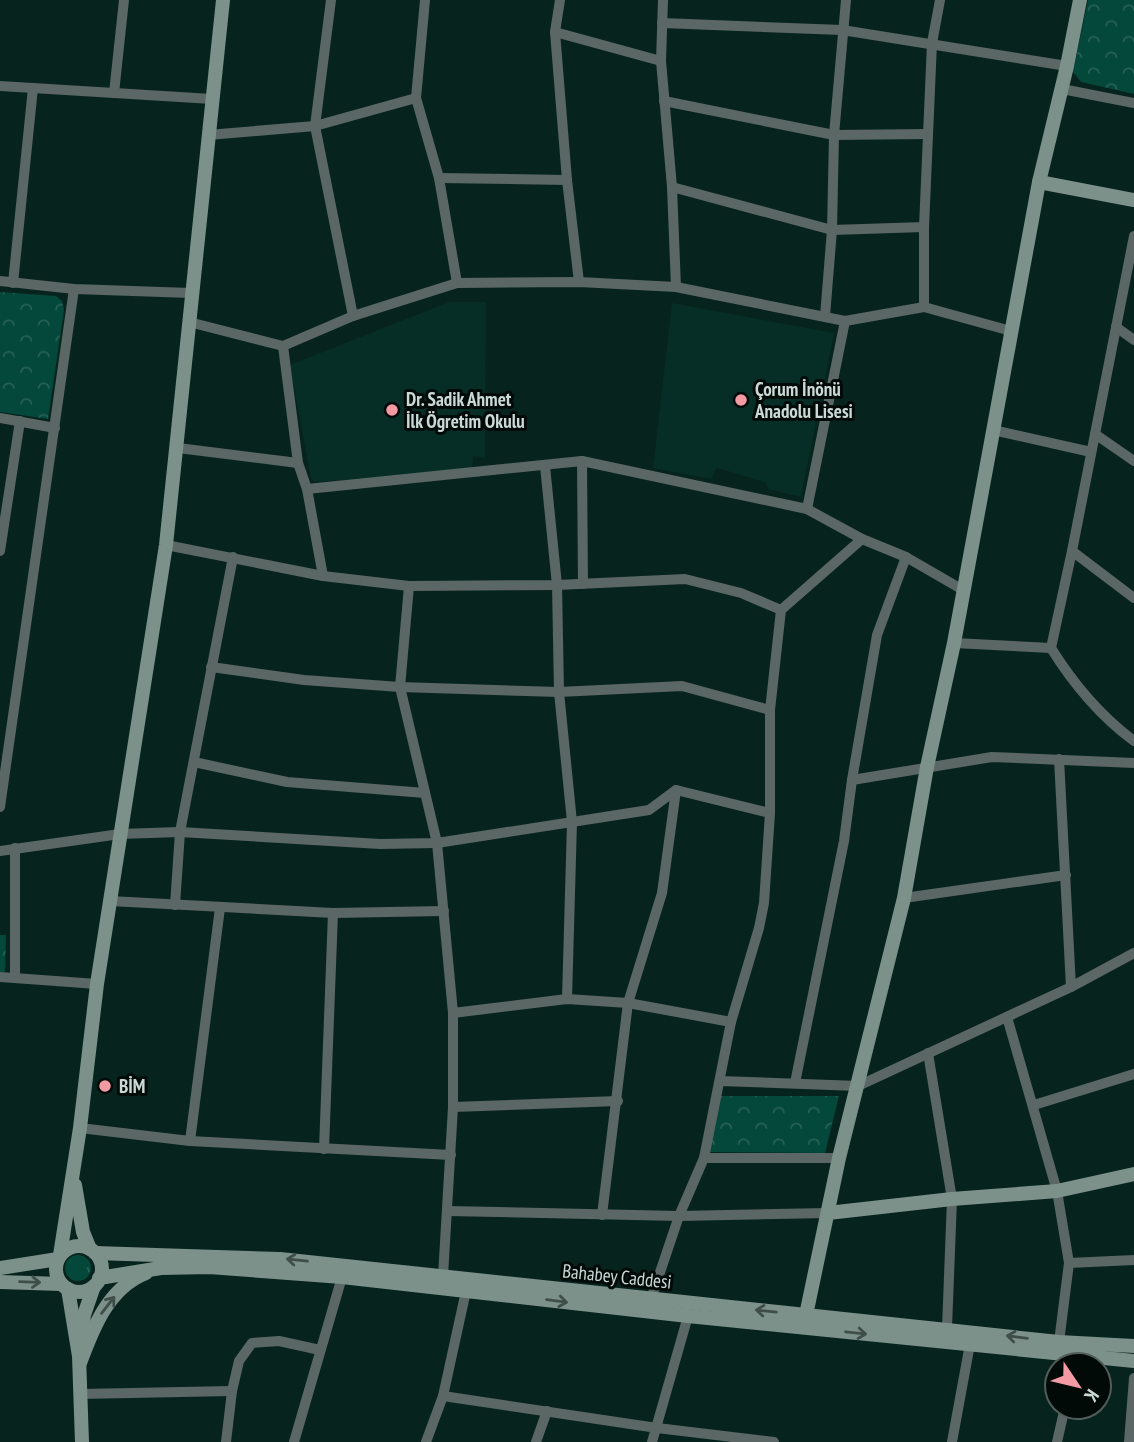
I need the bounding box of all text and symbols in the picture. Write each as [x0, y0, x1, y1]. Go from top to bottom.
place label: Çorum İnönü Anadolu Lisesi [754, 377, 853, 423]
place label: Dr. Sadik Ahmet İlk Ögretim Okulu [406, 387, 525, 433]
marker: Çorum İnönü Anadolu Lisesi [733, 392, 749, 408]
marker: Dr. Sadik Ahmet İlk Ögretim Okulu [384, 402, 400, 418]
place label: BİM [119, 1074, 145, 1098]
marker: BİM [97, 1078, 113, 1094]
one-way arrow [286, 1254, 309, 1267]
street label: Bahabey Caddesi [561, 1258, 673, 1294]
one-way arrow [19, 1276, 42, 1289]
one-way arrow [545, 1295, 568, 1308]
one-way arrow [100, 1296, 115, 1315]
one-way arrow [756, 1304, 778, 1317]
one-way arrow [845, 1327, 867, 1340]
one-way arrow [1006, 1330, 1029, 1343]
north arrow [1043, 1351, 1113, 1421]
text: K [1079, 1385, 1105, 1407]

